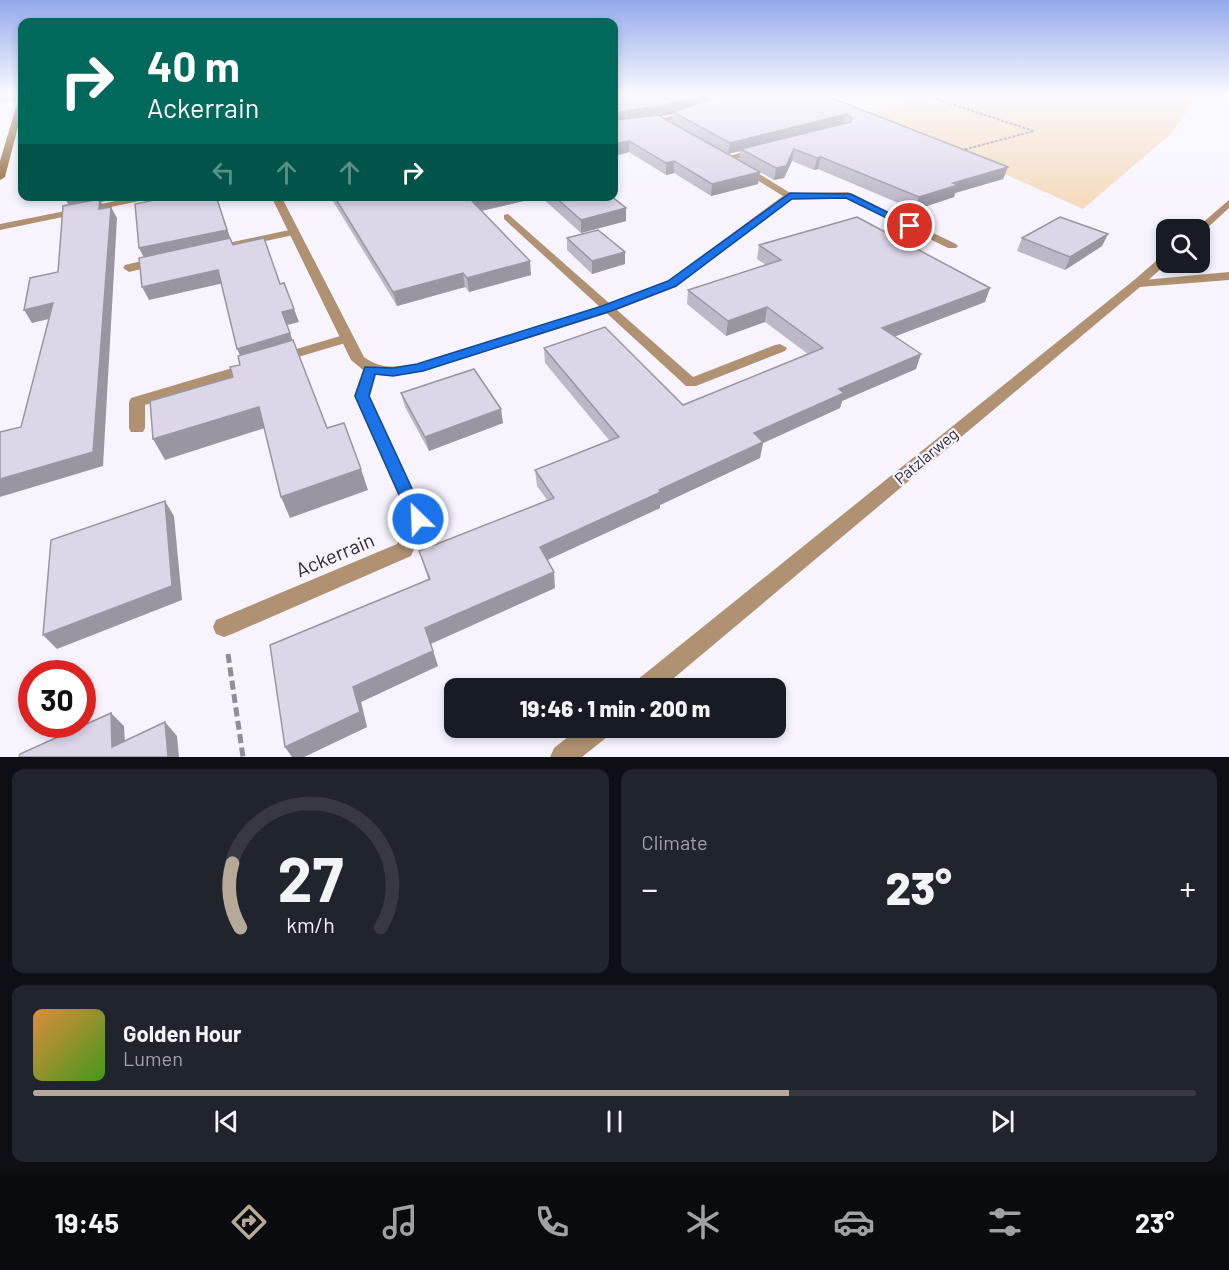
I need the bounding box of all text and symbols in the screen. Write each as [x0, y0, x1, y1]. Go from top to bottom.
text: 40 m [147, 40, 240, 90]
icon: right [48, 42, 126, 120]
text: Ackerrain [147, 91, 259, 123]
icon: left [207, 156, 240, 189]
icon: ahead [270, 156, 303, 189]
icon: ahead [333, 156, 366, 189]
icon: right [396, 156, 429, 189]
pin [884, 200, 935, 251]
icon: arrive [893, 209, 926, 242]
map controls [1156, 219, 1210, 273]
button: search [1156, 219, 1210, 273]
street label: Patzlarweg [890, 424, 961, 488]
position arrow [386, 487, 450, 551]
street label: Ackerrain [292, 527, 378, 581]
speed limit sign: 30 [18, 660, 96, 738]
text: 19:46 · 1 min · 200 m [520, 695, 710, 721]
text: Climate [642, 830, 708, 854]
text: 27 [277, 840, 343, 914]
text: 23° [886, 860, 952, 914]
text: − [642, 868, 658, 908]
text: + [1179, 868, 1196, 908]
text: km/h [286, 912, 335, 937]
text: Golden Hour [123, 1020, 241, 1046]
text: Lumen [123, 1046, 183, 1070]
icon: previous [210, 1105, 243, 1138]
icon: pause [598, 1105, 631, 1138]
icon: next [986, 1105, 1019, 1138]
icon: directions [228, 1201, 270, 1243]
icon: music [379, 1201, 421, 1243]
icon: phone [531, 1201, 573, 1243]
icon: climate [682, 1201, 724, 1243]
icon: car [833, 1201, 875, 1243]
icon: filters [984, 1201, 1026, 1243]
text: 19:45 [55, 1206, 119, 1238]
text: 23° [1135, 1206, 1174, 1238]

